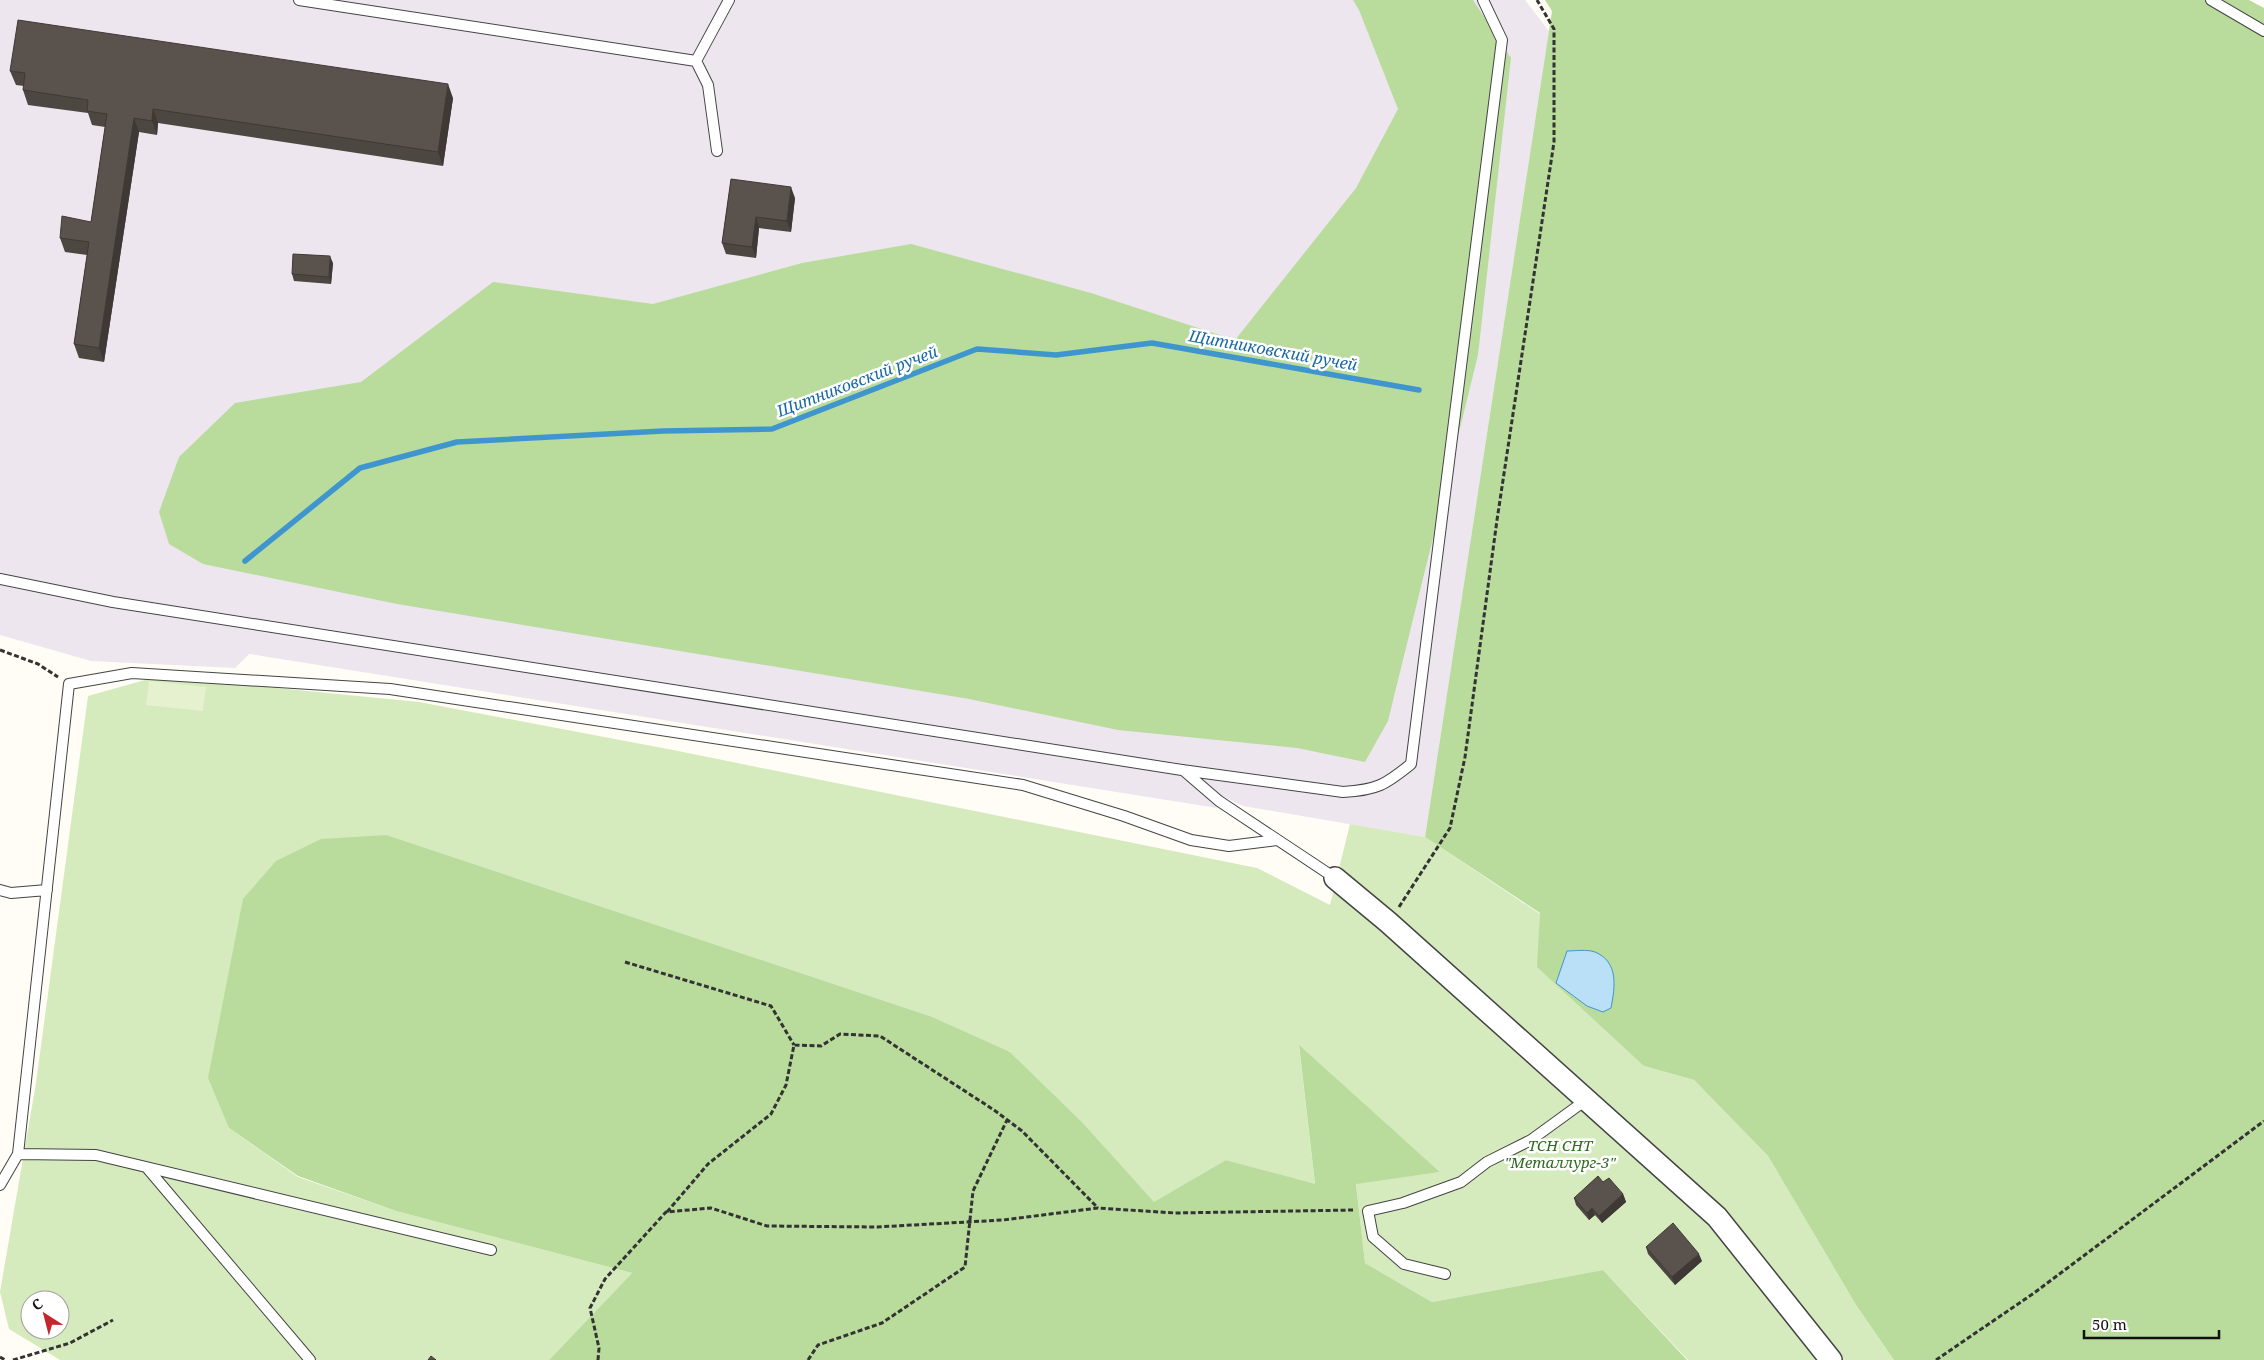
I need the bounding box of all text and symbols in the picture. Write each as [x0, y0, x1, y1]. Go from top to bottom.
water label: Щитниковский ручей [1186, 324, 1359, 376]
water label: Щитниковский ручей [772, 340, 941, 422]
park label: ТСН СНТ "Металлург-3" [1504, 1135, 1616, 1172]
north arrow [20, 1290, 70, 1340]
text: С [28, 1294, 46, 1314]
scale bar [2084, 1308, 2219, 1340]
text: 50 m [2092, 1314, 2127, 1334]

